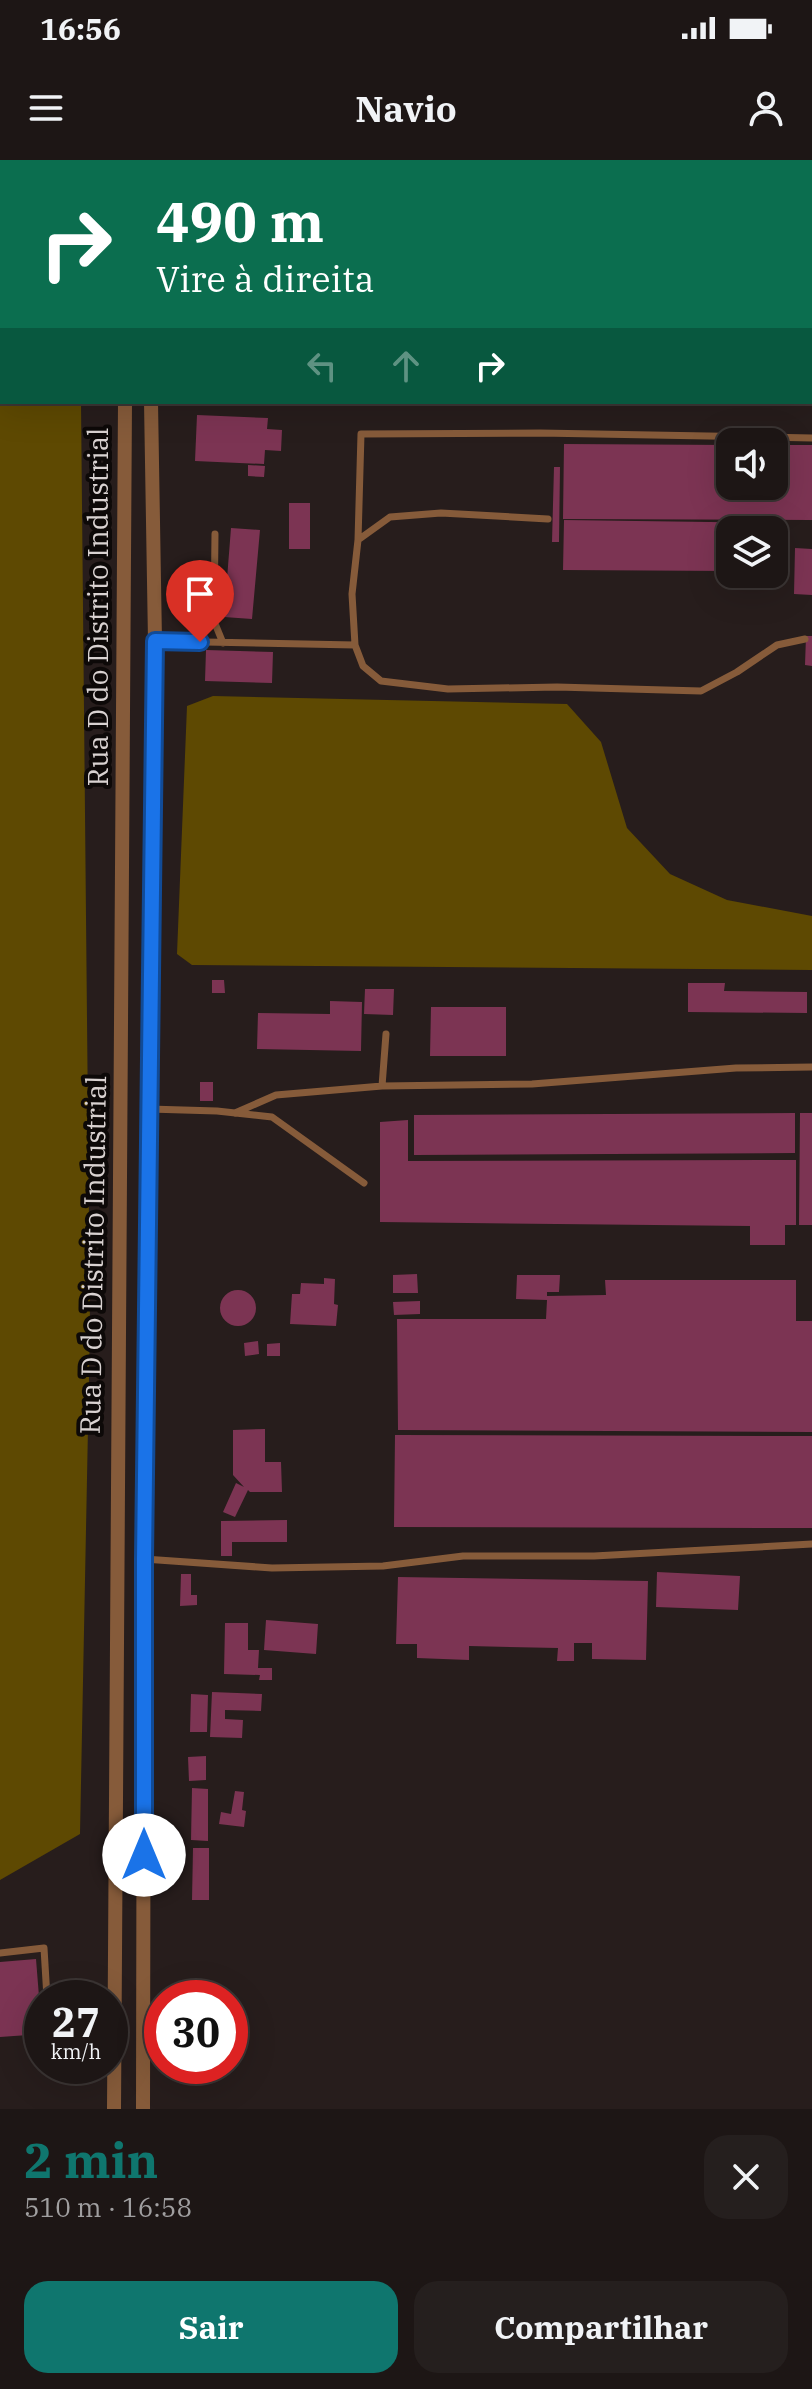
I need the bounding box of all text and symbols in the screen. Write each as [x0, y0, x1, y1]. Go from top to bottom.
text: 16:56 [40, 9, 121, 48]
text: Navio [355, 85, 457, 132]
icon: menu [24, 86, 68, 130]
icon: person [744, 86, 788, 130]
text: 490 m [156, 185, 324, 257]
icon: right [24, 192, 128, 296]
text: Vire à direita [156, 255, 374, 302]
icon: left [300, 344, 344, 388]
icon: ahead [384, 344, 428, 388]
icon: right [468, 344, 512, 388]
street label: Rua D do Distrito Industrial [79, 428, 116, 786]
map controls [716, 428, 788, 588]
button: sound [716, 428, 788, 500]
button: layers [716, 516, 788, 588]
pin [166, 560, 234, 642]
icon: arrive [178, 572, 222, 616]
street label: Rua D do Distrito Industrial [71, 1075, 114, 1435]
position arrow [102, 1813, 186, 1897]
speed limit sign: 30 [144, 1980, 248, 2084]
text: 27 [52, 1996, 100, 2048]
text: km/h [51, 2038, 101, 2065]
text: 2 min [24, 2129, 158, 2191]
button: close [704, 2135, 788, 2219]
text: 510 m · 16:58 [24, 2190, 192, 2224]
button: Sair [24, 2281, 398, 2373]
button: Compartilhar [414, 2281, 788, 2373]

